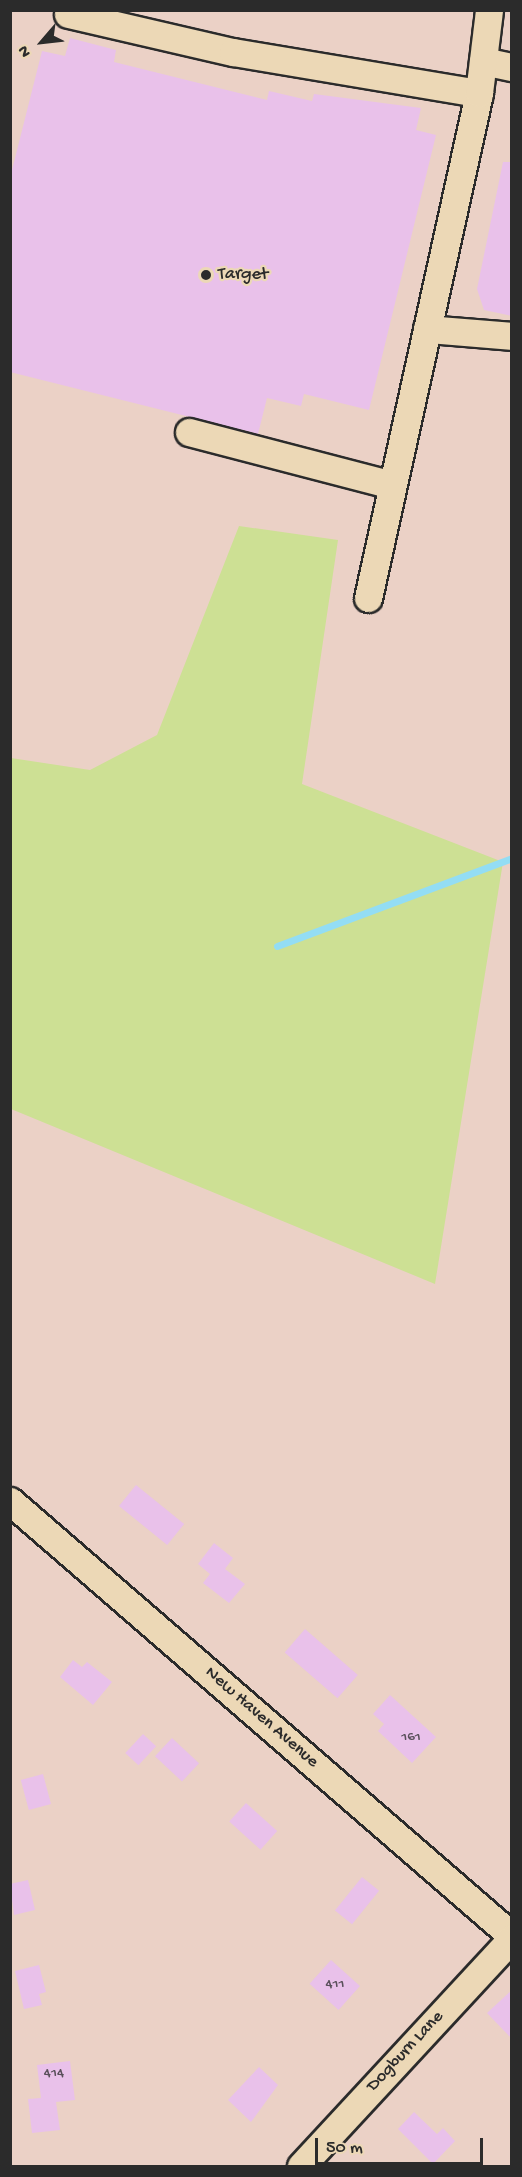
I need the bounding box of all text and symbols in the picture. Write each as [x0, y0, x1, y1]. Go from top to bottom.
north arrow [12, 12, 72, 72]
text: N [15, 42, 37, 60]
place label: Target [218, 264, 268, 286]
marker: Target [199, 268, 213, 282]
street label: New Haven Avenue [200, 1663, 322, 1773]
house number: 161 [401, 1729, 421, 1747]
house number: 411 [325, 1976, 345, 1994]
street label: Dogburn Lane [363, 2007, 449, 2097]
house number: 414 [44, 2065, 64, 2083]
scale bar [318, 2126, 486, 2164]
text: 50 m [326, 2138, 363, 2159]

